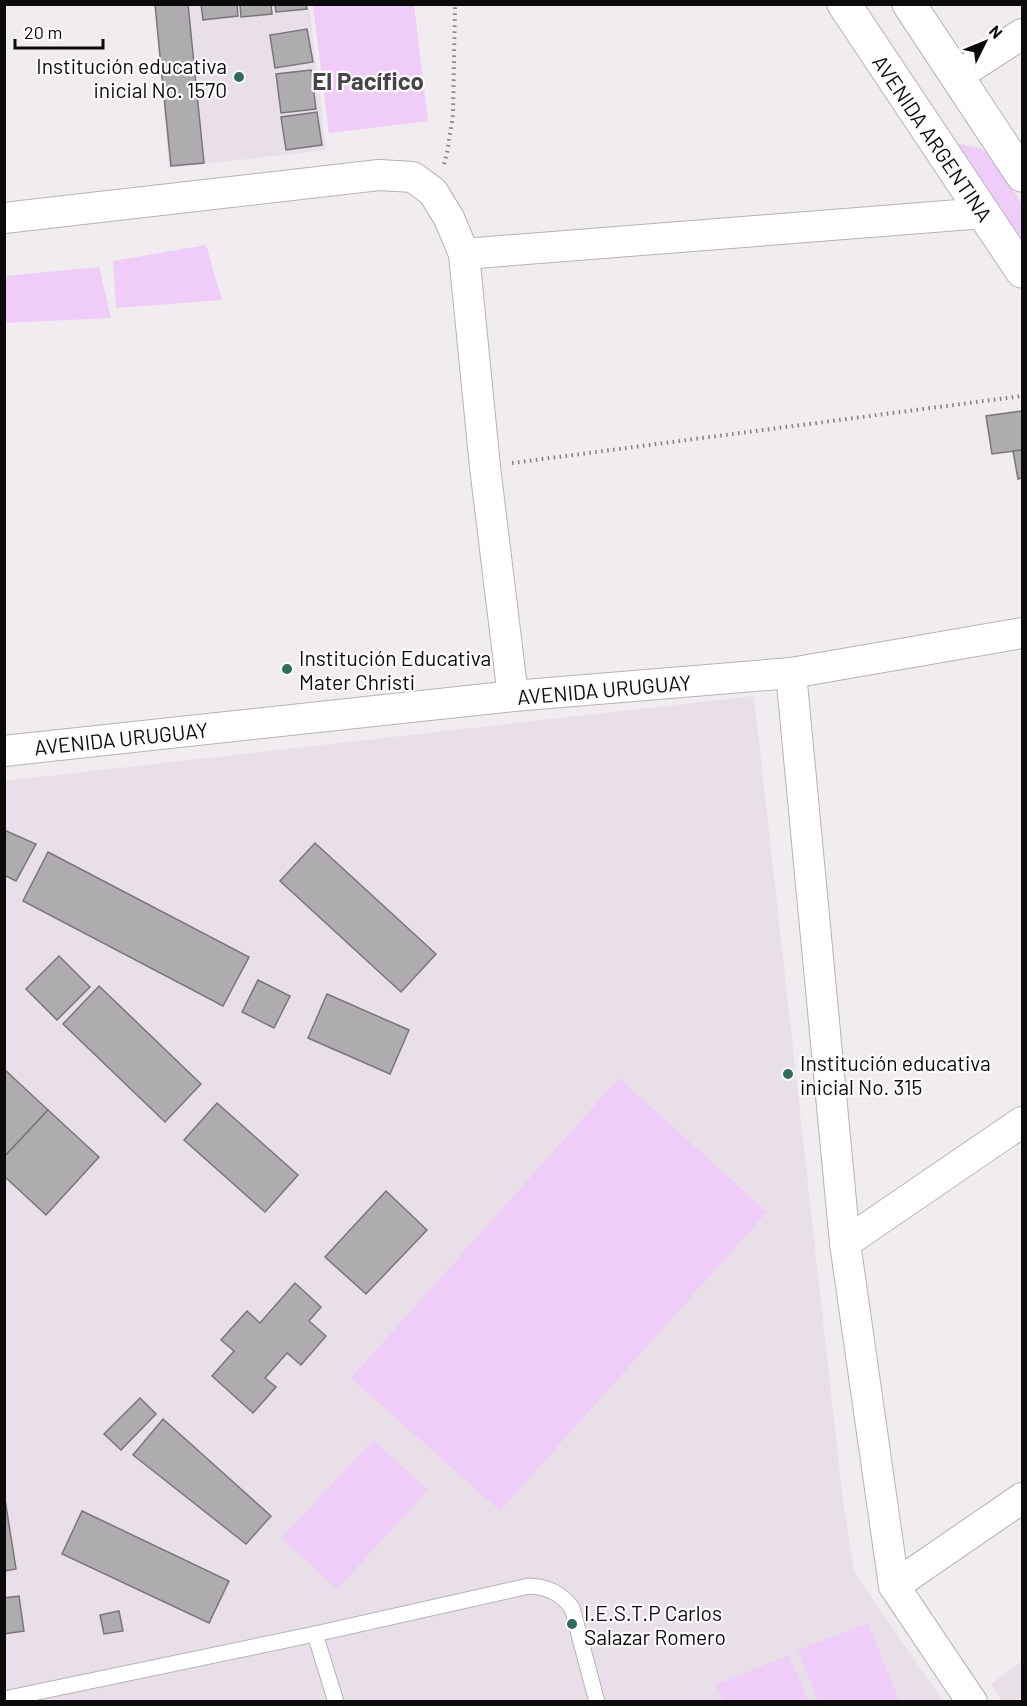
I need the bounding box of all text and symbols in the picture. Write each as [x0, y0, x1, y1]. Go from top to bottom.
scale bar [15, 12, 104, 50]
north arrow [955, 12, 1015, 72]
text: 20 m [24, 21, 62, 43]
text: N [986, 21, 1007, 42]
street label: AVENIDA ARGENTINA [868, 50, 998, 226]
place label: Institución educativa inicial No. 1570 [36, 53, 227, 102]
district label: El Pacífico [312, 66, 424, 95]
marker: Institución educativa inicial No. 1570 [232, 70, 246, 84]
place label: Institución Educativa Mater Christi [299, 645, 491, 694]
marker: Institución Educativa Mater Christi [280, 662, 294, 676]
street label: AVENIDA URUGUAY [516, 669, 692, 709]
street label: AVENIDA URUGUAY [33, 716, 209, 760]
place label: Institución educativa inicial No. 315 [800, 1050, 991, 1099]
marker: Institución educativa inicial No. 315 [781, 1067, 795, 1081]
place label: I.E.S.T.P Carlos Salazar Romero [584, 1600, 726, 1649]
marker: I.E.S.T.P Carlos Salazar Romero [565, 1617, 579, 1631]

